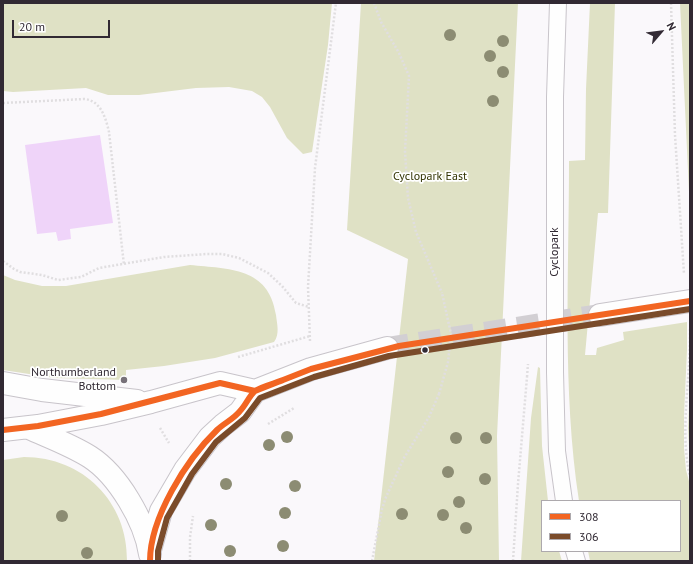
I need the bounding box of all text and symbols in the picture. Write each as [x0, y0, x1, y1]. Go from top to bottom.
scale bar [14, 12, 112, 38]
north arrow [641, 12, 681, 52]
text: 20 m [19, 19, 45, 34]
text: N [664, 20, 679, 33]
park label: Cyclopark East [393, 170, 467, 184]
street label: Cyclopark [548, 227, 562, 277]
unlabelled marker [420, 345, 430, 355]
place label: Northumberland Bottom [31, 366, 116, 394]
marker: Northumberland Bottom [119, 375, 129, 385]
legend [541, 500, 681, 552]
text: 308 [579, 509, 599, 524]
text: 306 [579, 529, 599, 544]

